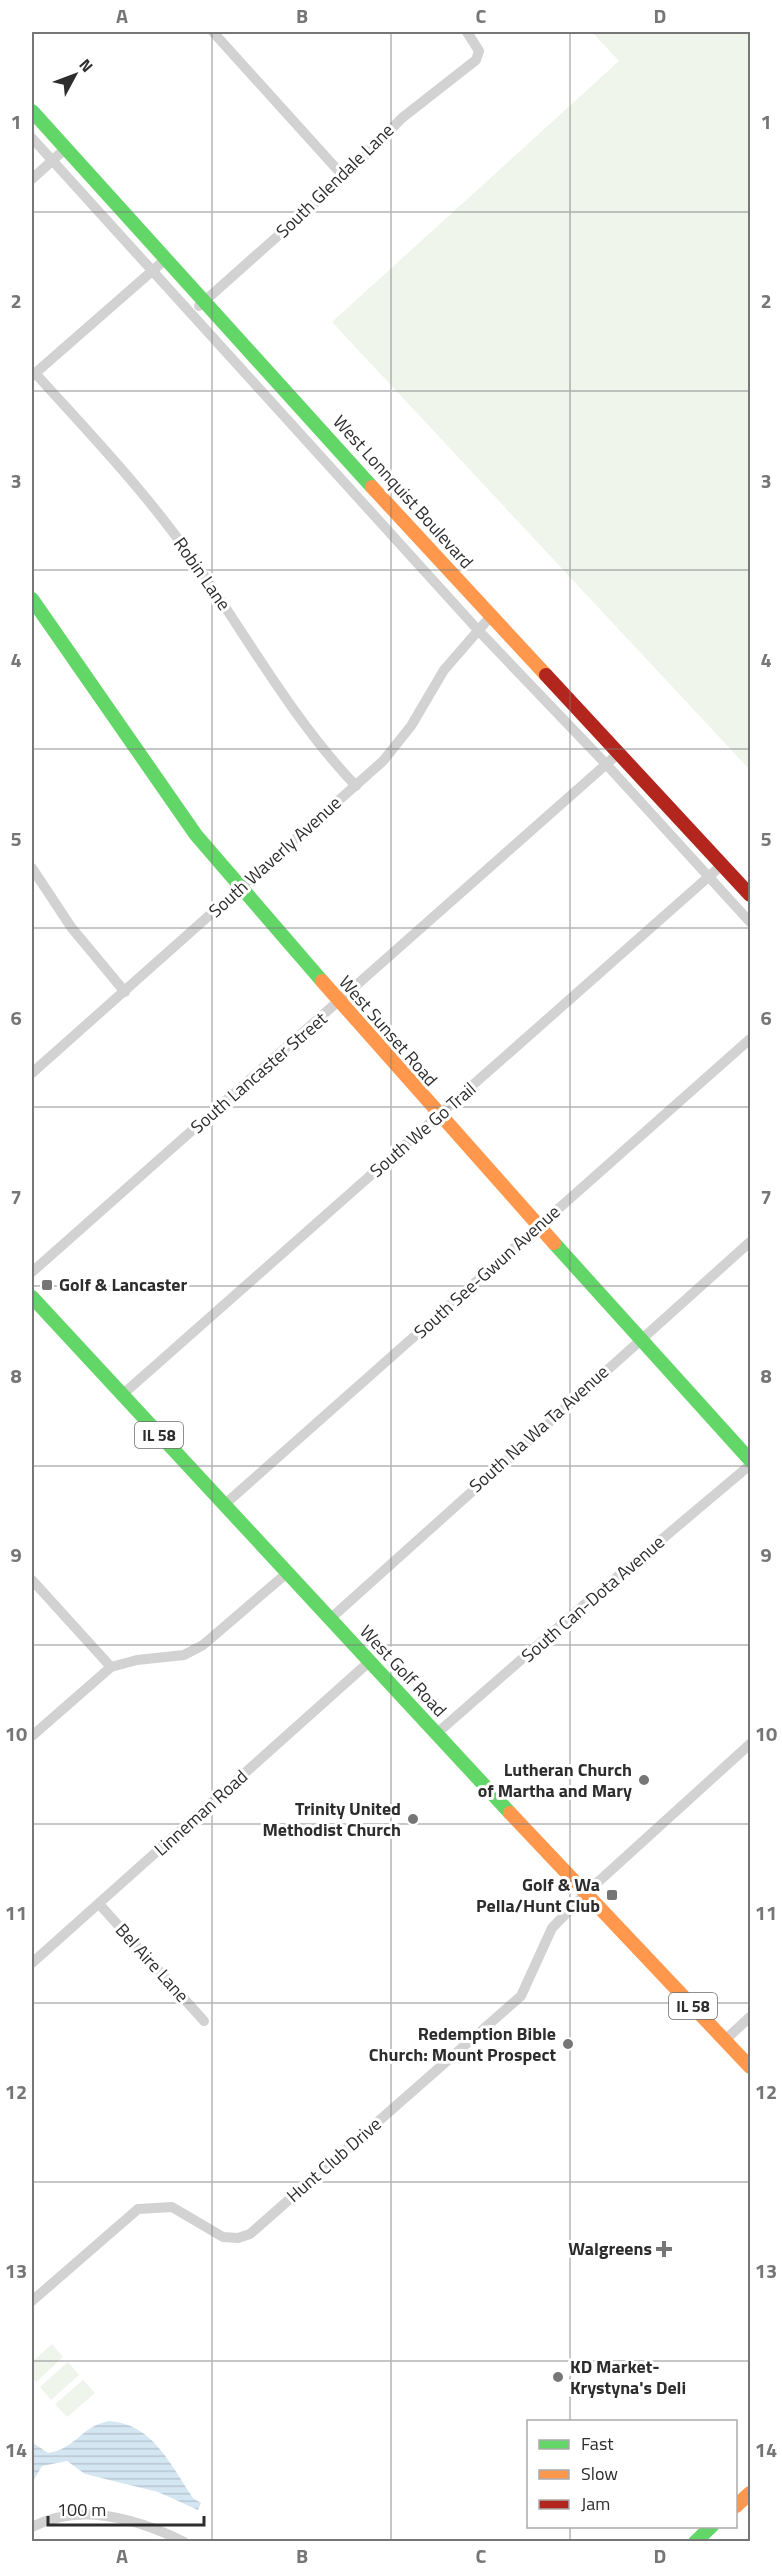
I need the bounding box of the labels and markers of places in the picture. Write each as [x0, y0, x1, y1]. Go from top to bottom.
place label: Golf & Lancaster [59, 1271, 187, 1298]
marker: Golf & Lancaster [40, 1278, 54, 1292]
place label: Lutheran Church of Martha and Mary [478, 1756, 632, 1804]
marker: Lutheran Church of Martha and Mary [637, 1773, 651, 1787]
place label: Trinity United Methodist Church [263, 1795, 401, 1843]
marker: Trinity United Methodist Church [406, 1812, 420, 1826]
place label: Golf & Wa Pella/Hunt Club [476, 1871, 600, 1919]
marker: Golf & Wa Pella/Hunt Club [605, 1888, 619, 1902]
place label: Redemption Bible Church: Mount Prospect [369, 2020, 556, 2068]
marker: Redemption Bible Church: Mount Prospect [561, 2037, 575, 2051]
place label: Walgreens [568, 2235, 652, 2262]
marker: Walgreens [657, 2242, 671, 2256]
place label: KD Market- Krystyna's Deli [570, 2353, 686, 2401]
marker: KD Market- Krystyna's Deli [551, 2370, 565, 2384]

